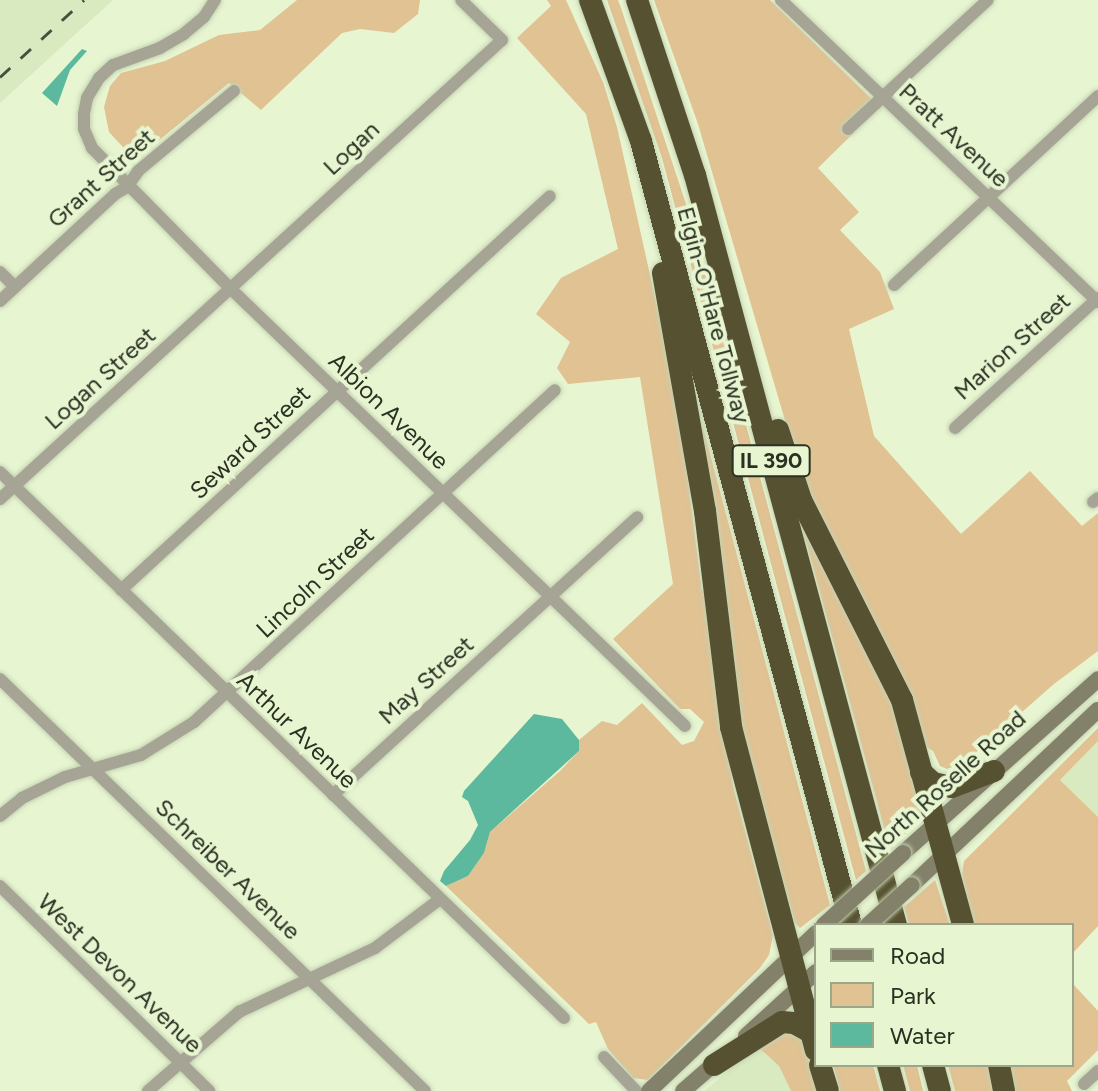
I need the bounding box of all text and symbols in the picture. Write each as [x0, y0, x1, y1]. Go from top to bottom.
street label: Pratt Avenue [893, 77, 1015, 193]
street label: Logan [317, 115, 385, 181]
street label: Grant Street [42, 122, 160, 234]
street label: Elgin-O'Hare Tollway [671, 204, 757, 426]
street label: Marion Street [948, 286, 1076, 406]
street label: Logan Street [39, 321, 161, 435]
street label: Albion Avenue [323, 347, 455, 475]
street label: Seward Street [184, 379, 316, 505]
road number: IL 390 [731, 443, 811, 479]
street label: Lincoln Street [250, 520, 380, 644]
street label: May Street [372, 630, 480, 730]
street label: Arthur Avenue [231, 666, 363, 794]
street label: North Roselle Road [858, 704, 1032, 864]
street label: Schreiber Avenue [150, 793, 306, 945]
street label: West Devon Avenue [32, 887, 208, 1059]
legend [814, 923, 1074, 1067]
text: Road [890, 941, 945, 970]
text: Park [890, 981, 936, 1010]
text: Water [890, 1021, 955, 1050]

